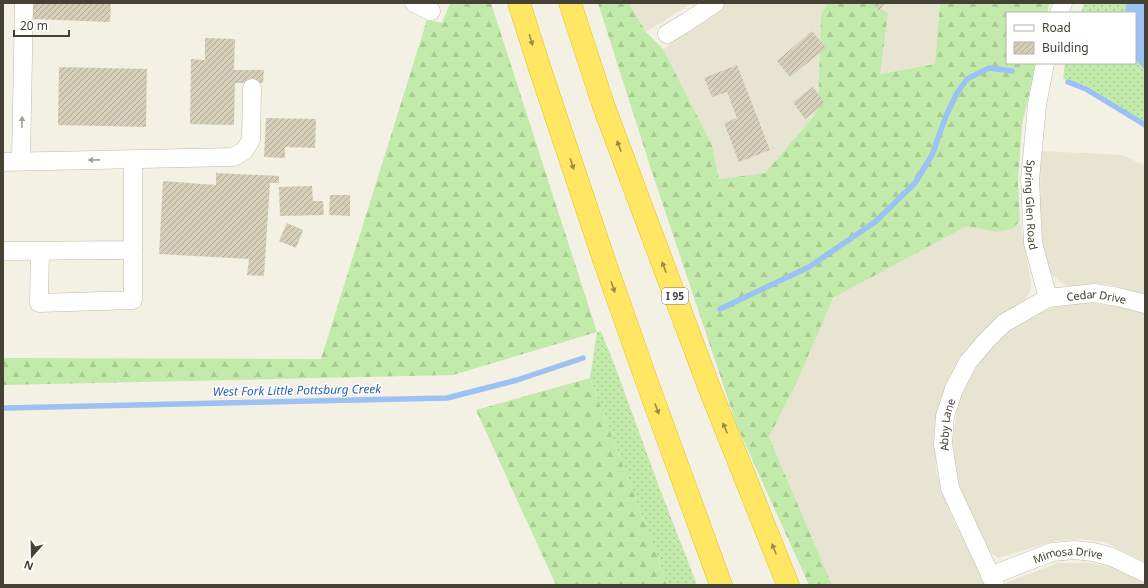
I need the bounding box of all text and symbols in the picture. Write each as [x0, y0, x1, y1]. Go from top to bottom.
scale bar [14, 12, 69, 38]
legend [1006, 12, 1136, 64]
text: 20 m [20, 17, 48, 34]
text: Road [1042, 19, 1071, 36]
one-way arrow [528, 35, 534, 47]
text: Building [1042, 39, 1089, 56]
one-way arrow [19, 115, 25, 128]
one-way arrow [615, 139, 621, 151]
one-way arrow [87, 157, 100, 163]
one-way arrow [569, 158, 575, 170]
street label: Spring Glen Road [1023, 159, 1042, 252]
one-way arrow [661, 261, 667, 273]
one-way arrow [611, 281, 617, 293]
street label: Cedar Drive [1066, 285, 1128, 306]
road number: I 95 [662, 288, 688, 304]
water label: West Fork Little Pottsburg Creek [213, 380, 382, 400]
street label: Abby Lane [935, 396, 958, 452]
one-way arrow [654, 404, 660, 416]
one-way arrow [722, 422, 728, 434]
north arrow [12, 536, 52, 576]
one-way arrow [770, 542, 776, 554]
street label: Mimosa Drive [1030, 542, 1105, 566]
text: N [22, 557, 35, 574]

